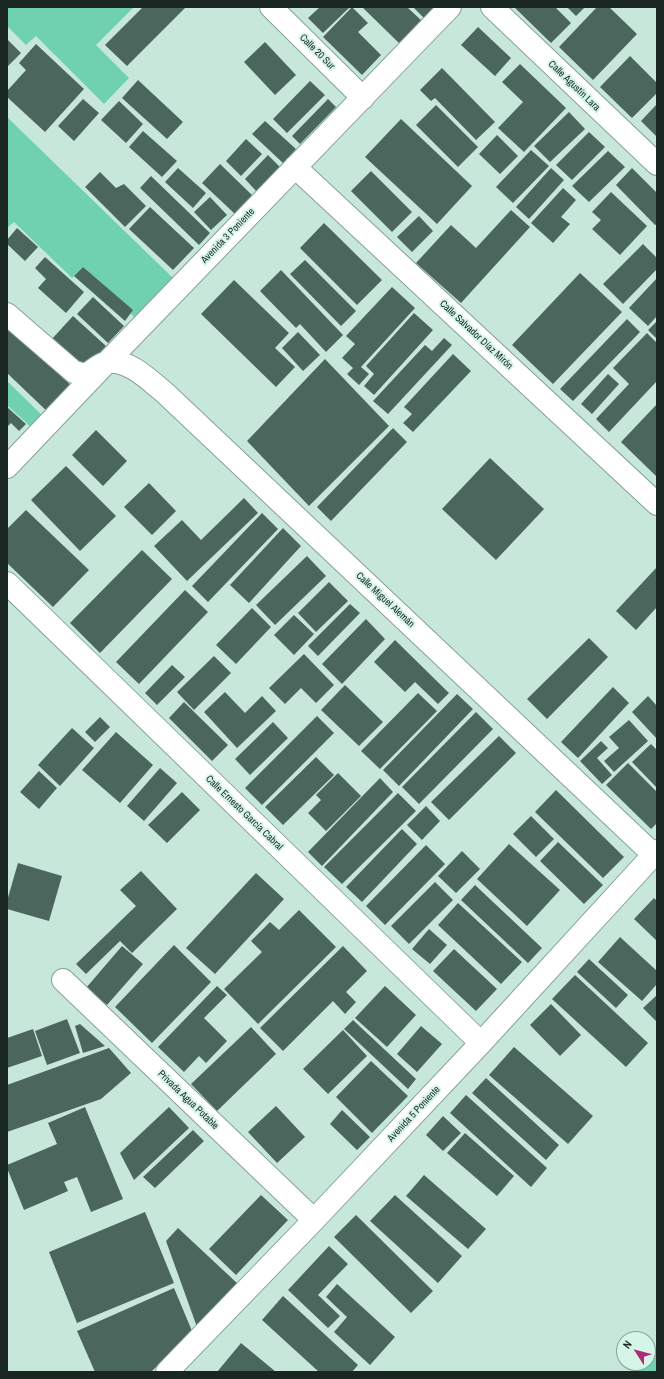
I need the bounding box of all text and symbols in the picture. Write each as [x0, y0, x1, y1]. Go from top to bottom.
street label: Calle 20 Sur [297, 32, 337, 72]
street label: Calle Agustín Lara [546, 58, 602, 114]
street label: Avenida 3 Poniente [199, 206, 257, 266]
street label: Calle Salvador Díaz Mirón [437, 298, 515, 372]
street label: Calle Miguel Alemán [353, 570, 417, 630]
street label: Calle Ernesto García Cabral [203, 773, 285, 853]
street label: Privada Agua Potable [155, 1068, 221, 1132]
street label: Avenida 5 Poniente [385, 1084, 443, 1144]
north arrow [616, 1331, 656, 1371]
text: N [620, 1338, 635, 1351]

